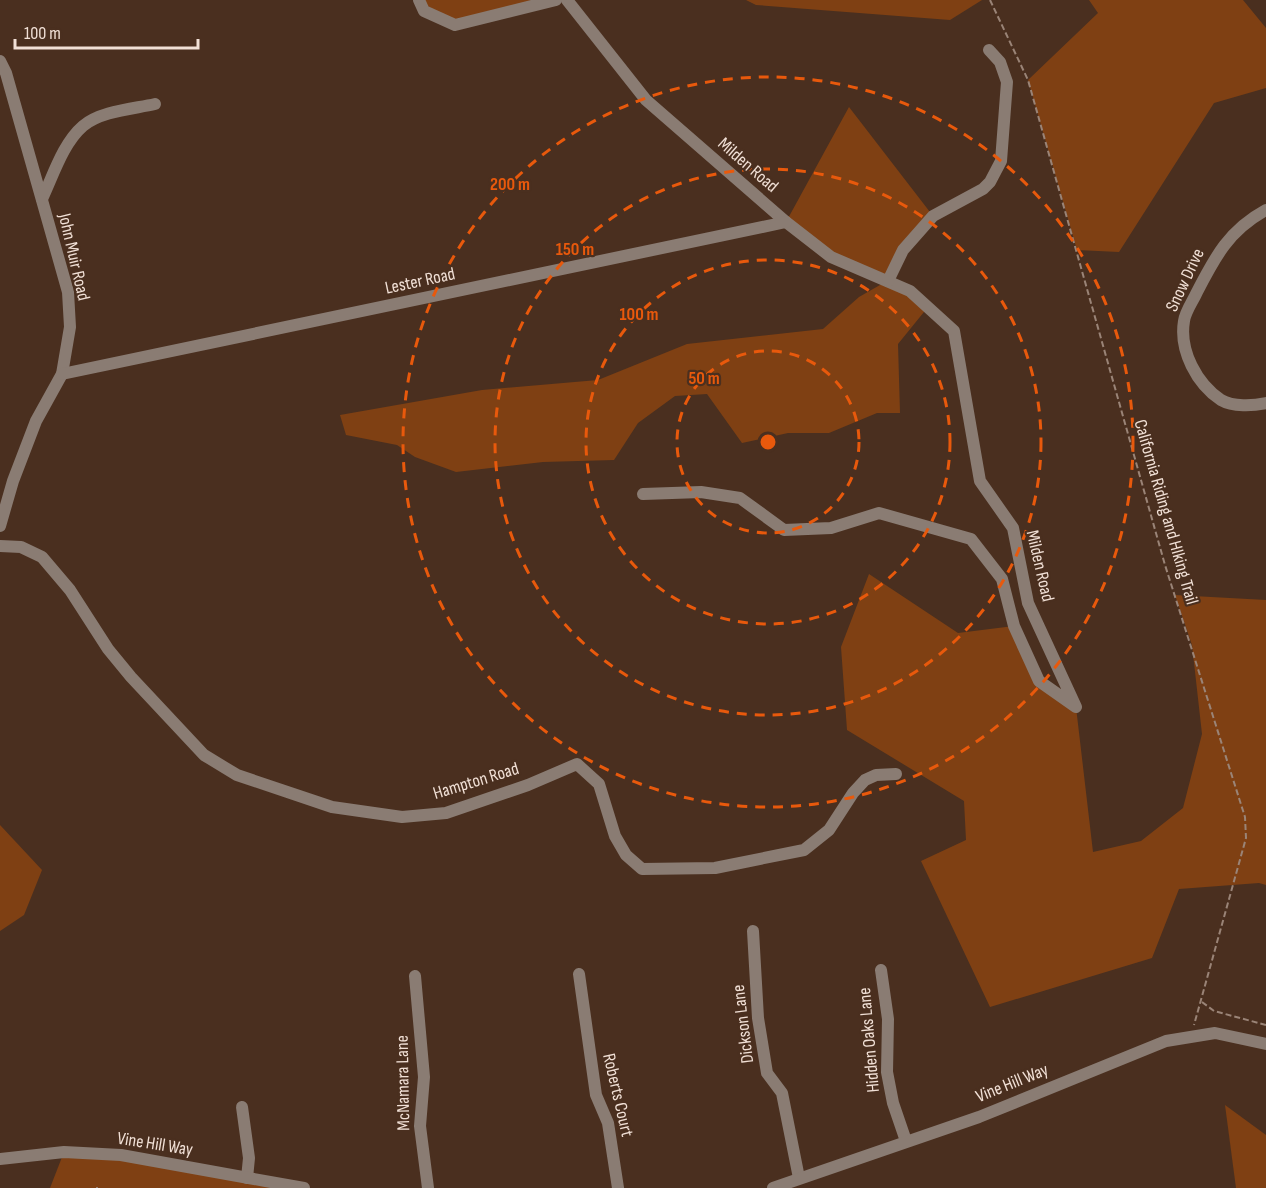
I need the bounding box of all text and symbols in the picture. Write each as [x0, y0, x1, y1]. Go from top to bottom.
scale bar [15, 12, 198, 50]
text: 100 m [24, 23, 61, 44]
street label: Milden Road [714, 133, 782, 197]
text: 200 m [490, 174, 530, 195]
street label: John Muir Road [54, 210, 94, 303]
text: 150 m [556, 239, 594, 260]
street label: Snow Drive [1161, 245, 1209, 315]
street label: Lester Road [383, 263, 457, 299]
text: 100 m [620, 304, 659, 325]
text: 50 m [688, 368, 720, 389]
street label: California Riding and HIking Trail [1130, 417, 1202, 607]
centre of rings [758, 432, 778, 452]
street label: Milden Road [1022, 528, 1058, 604]
street label: Hampton Road [431, 758, 521, 804]
street label: Dickson Lane [728, 983, 758, 1065]
street label: Hidden Oaks Lane [854, 987, 884, 1093]
street label: McNamara Lane [392, 1035, 414, 1131]
street label: Roberts Court [598, 1051, 638, 1139]
street label: Vine Hill Way [973, 1059, 1051, 1107]
street label: Vine Hill Way [116, 1128, 194, 1160]

